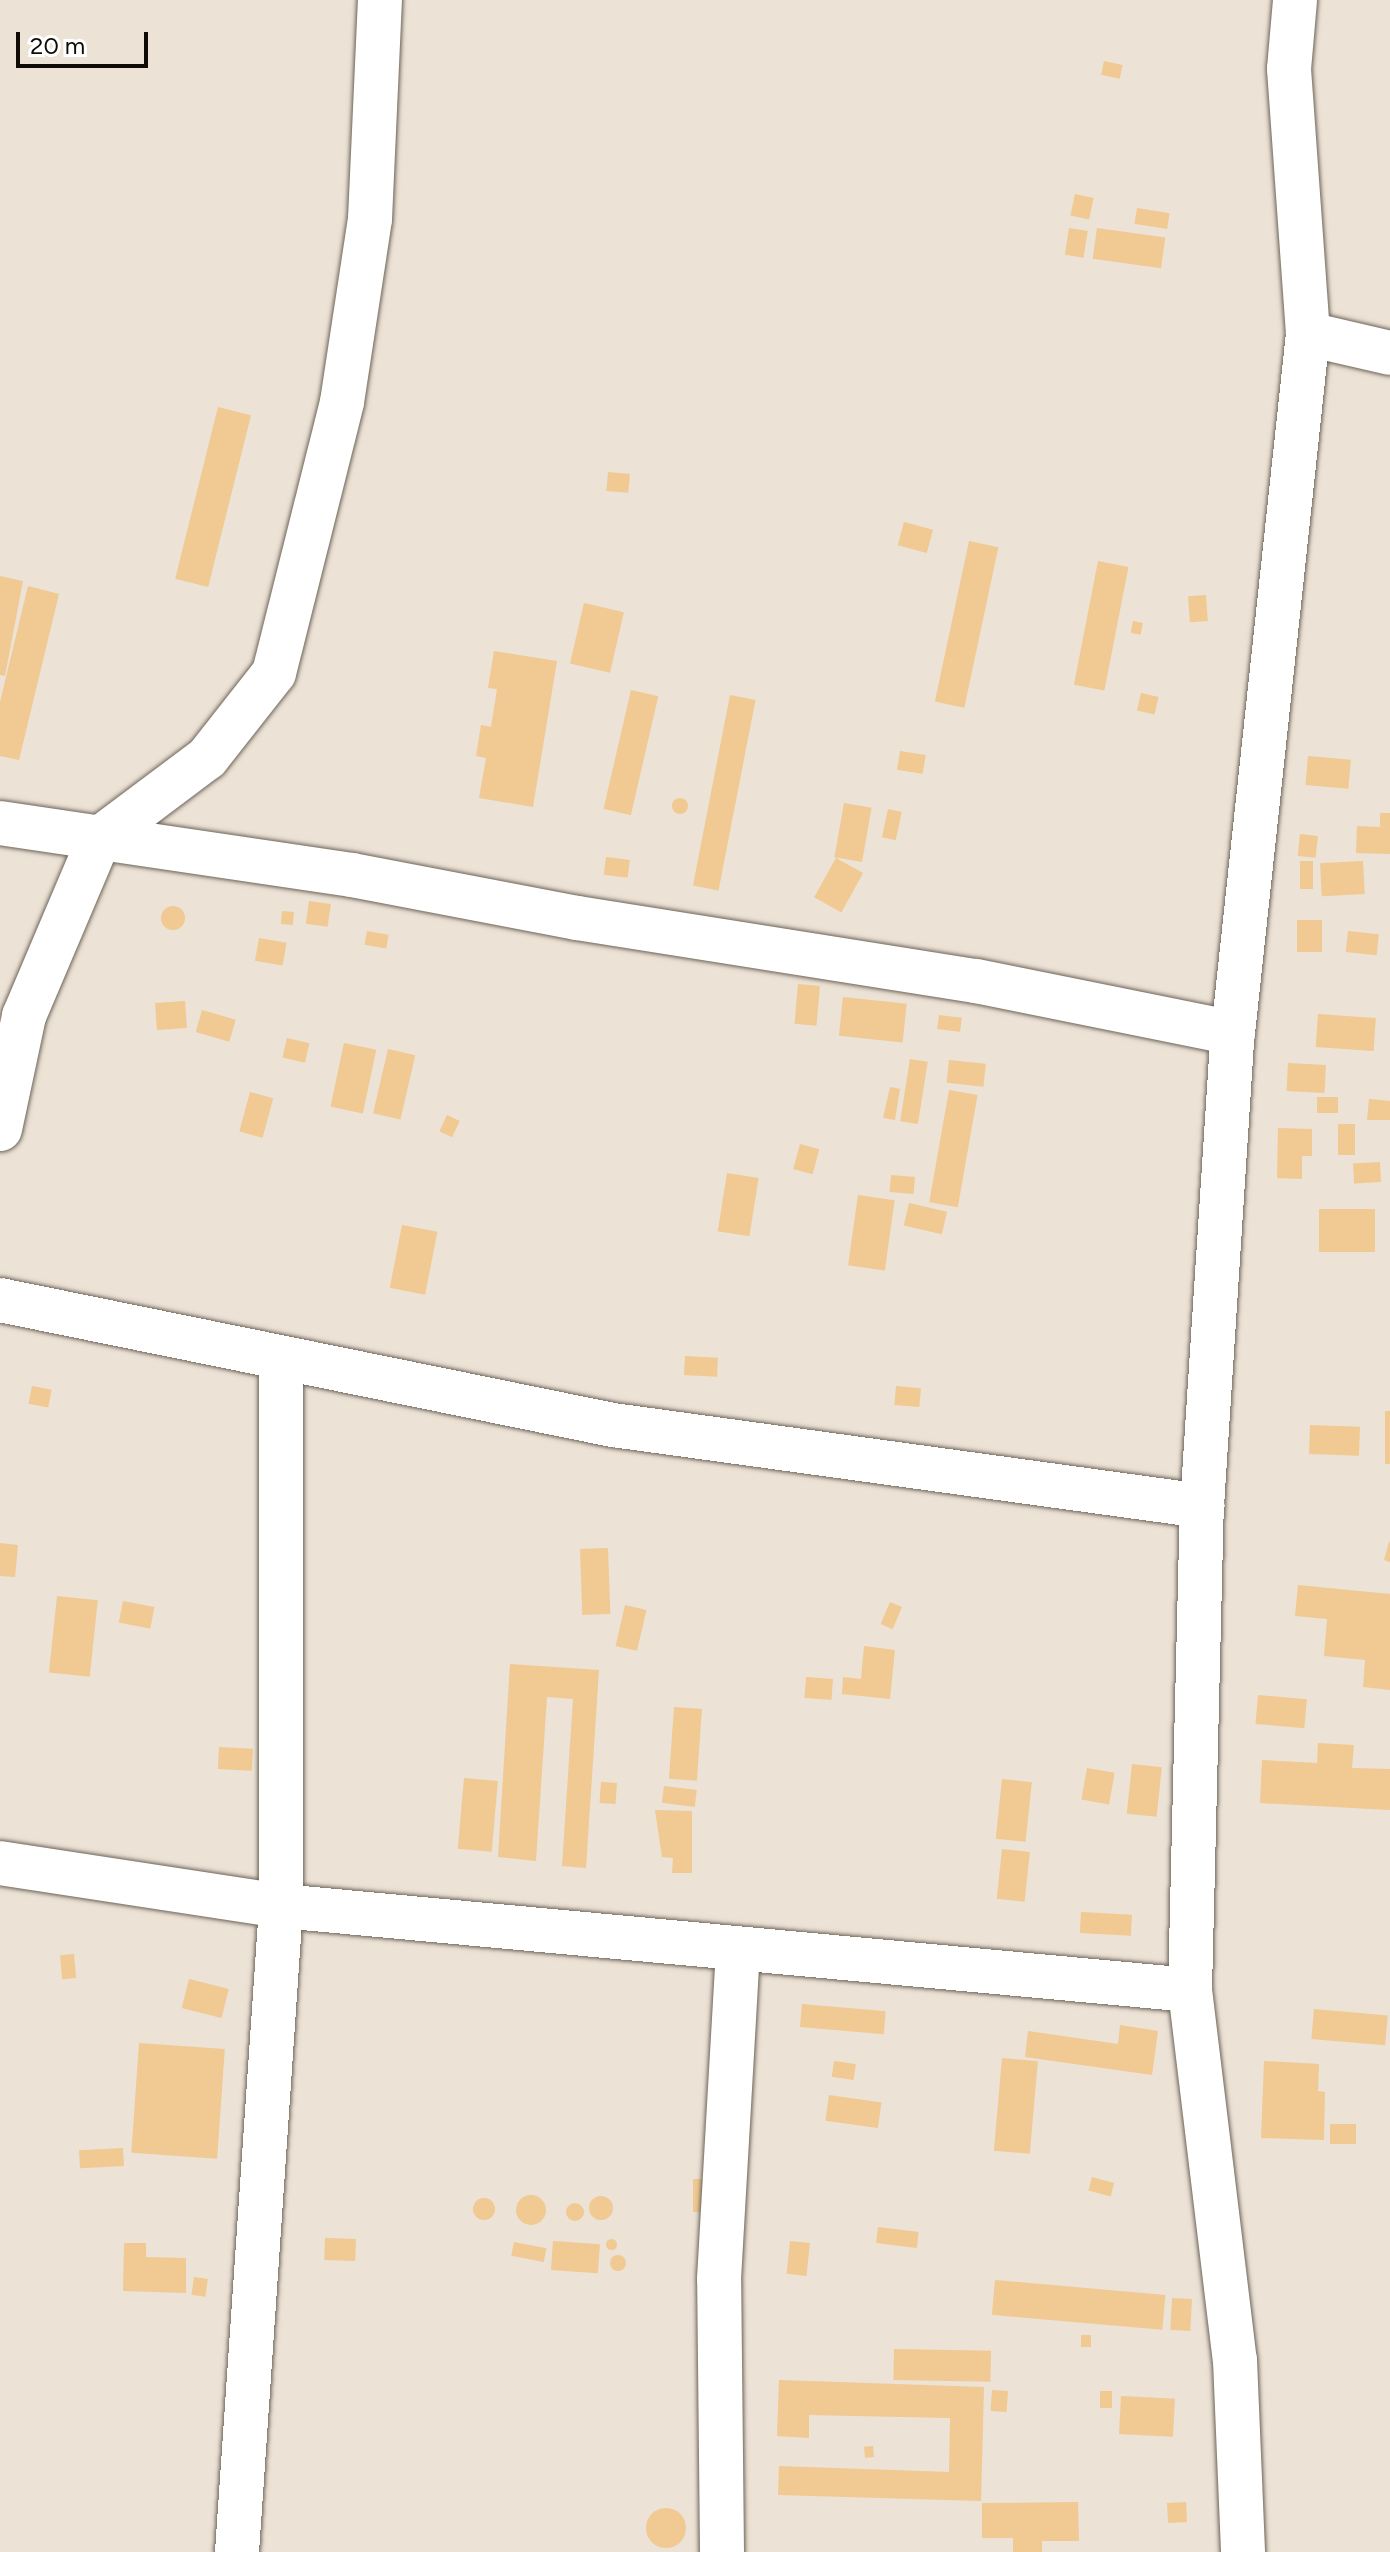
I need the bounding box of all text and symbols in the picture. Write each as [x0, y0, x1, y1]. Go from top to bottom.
scale bar [20, 16, 152, 66]
text: 20 m [30, 31, 85, 60]

